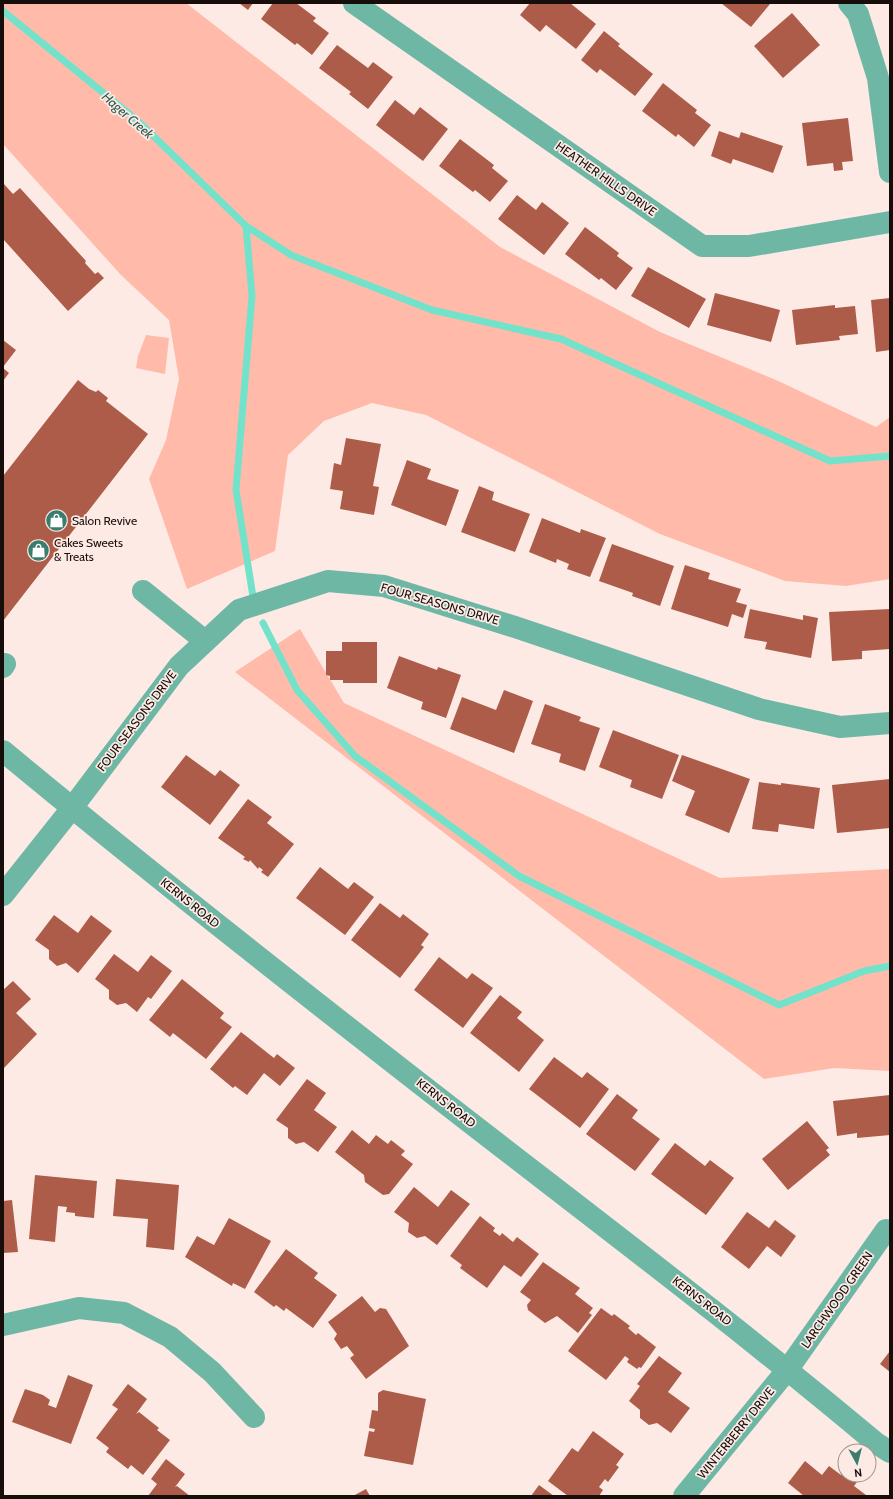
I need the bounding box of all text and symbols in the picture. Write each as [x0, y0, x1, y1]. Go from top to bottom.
water label: Hager Creek [99, 88, 157, 142]
street label: HEATHER HILLS DRIVE [553, 138, 660, 219]
shop icon: Salon Revive [44, 508, 70, 534]
place label: Salon Revive [72, 513, 137, 528]
place label: Cakes Sweets & Treats [54, 535, 123, 564]
shop icon: Cakes Sweets & Treats [25, 537, 51, 563]
street label: FOUR SEASONS DRIVE [379, 579, 501, 628]
street label: FOUR SEASONS DRIVE [94, 667, 180, 774]
street label: KERNS ROAD [158, 874, 223, 931]
street label: KERNS ROAD [414, 1075, 479, 1131]
street label: LARCHWOOD GREEN [798, 1248, 876, 1351]
street label: KERNS ROAD [670, 1273, 735, 1329]
street label: WINTERBERRY DRIVE [694, 1383, 777, 1482]
north arrow [837, 1443, 877, 1483]
text: N [854, 1466, 863, 1480]

